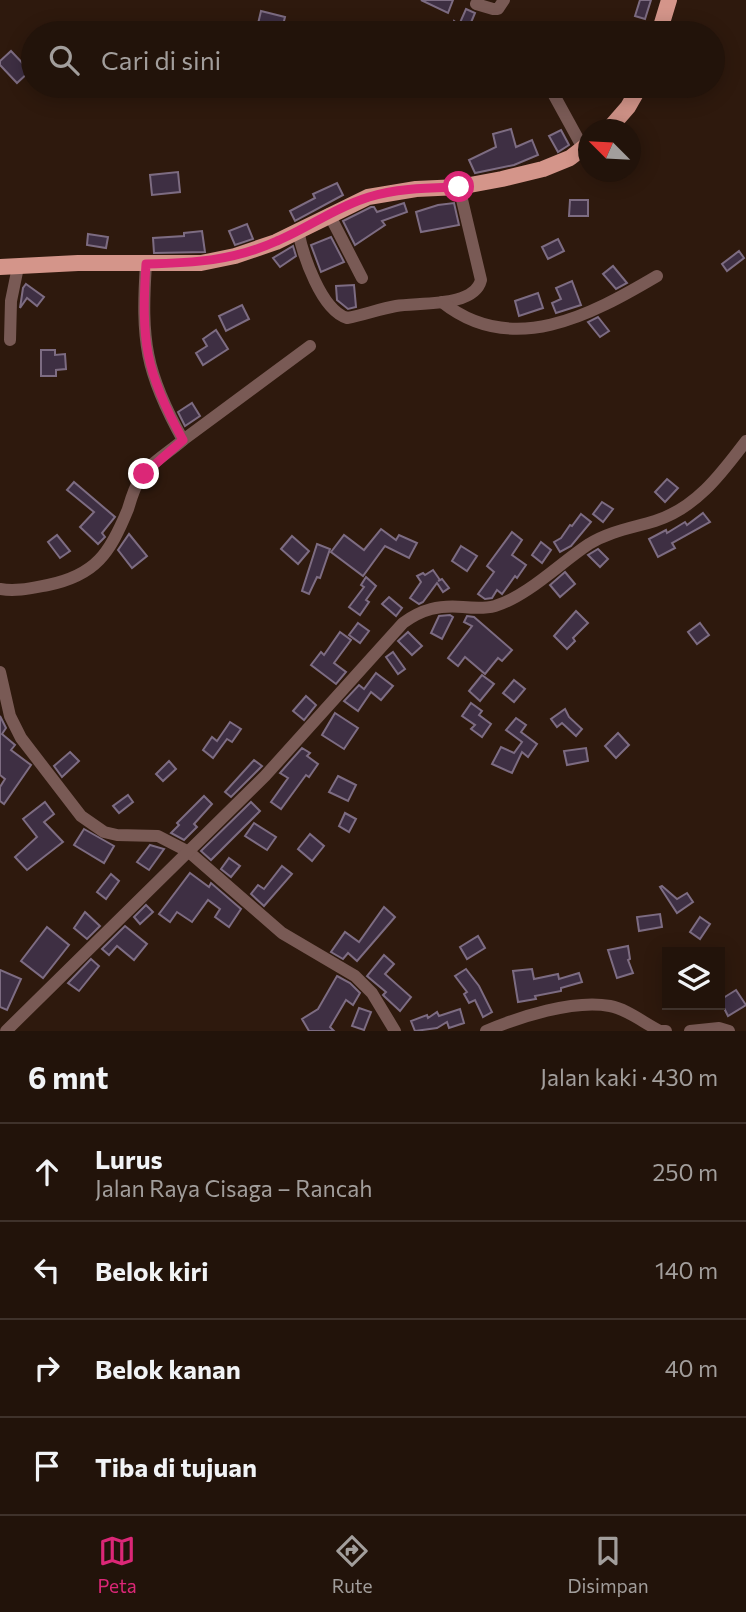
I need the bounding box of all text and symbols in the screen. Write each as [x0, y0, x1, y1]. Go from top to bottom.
search box [21, 21, 725, 98]
icon: search [45, 41, 83, 79]
text: Cari di sini [101, 44, 221, 75]
north arrow [578, 119, 641, 182]
route start [443, 171, 474, 202]
route end [128, 458, 159, 489]
map controls [662, 947, 725, 1010]
button: layers [662, 947, 725, 1010]
text: 6 mnt [28, 1058, 108, 1095]
text: Jalan kaki · 430 m [540, 1063, 718, 1091]
text: Lurus [95, 1143, 163, 1174]
icon: ahead [28, 1153, 66, 1191]
text: 250 m [653, 1158, 718, 1186]
text: Jalan Raya Cisaga – Rancah [95, 1174, 372, 1202]
icon: left [28, 1251, 66, 1289]
text: Belok kiri [95, 1255, 209, 1286]
text: 140 m [655, 1256, 718, 1284]
icon: right [28, 1349, 66, 1387]
text: Belok kanan [95, 1353, 241, 1384]
text: 40 m [665, 1354, 718, 1382]
icon: arrive [28, 1447, 66, 1485]
text: Tiba di tujuan [95, 1451, 257, 1482]
tab: Peta [97, 1532, 137, 1597]
tab: Rute [332, 1532, 373, 1597]
tab: Disimpan [567, 1532, 649, 1597]

